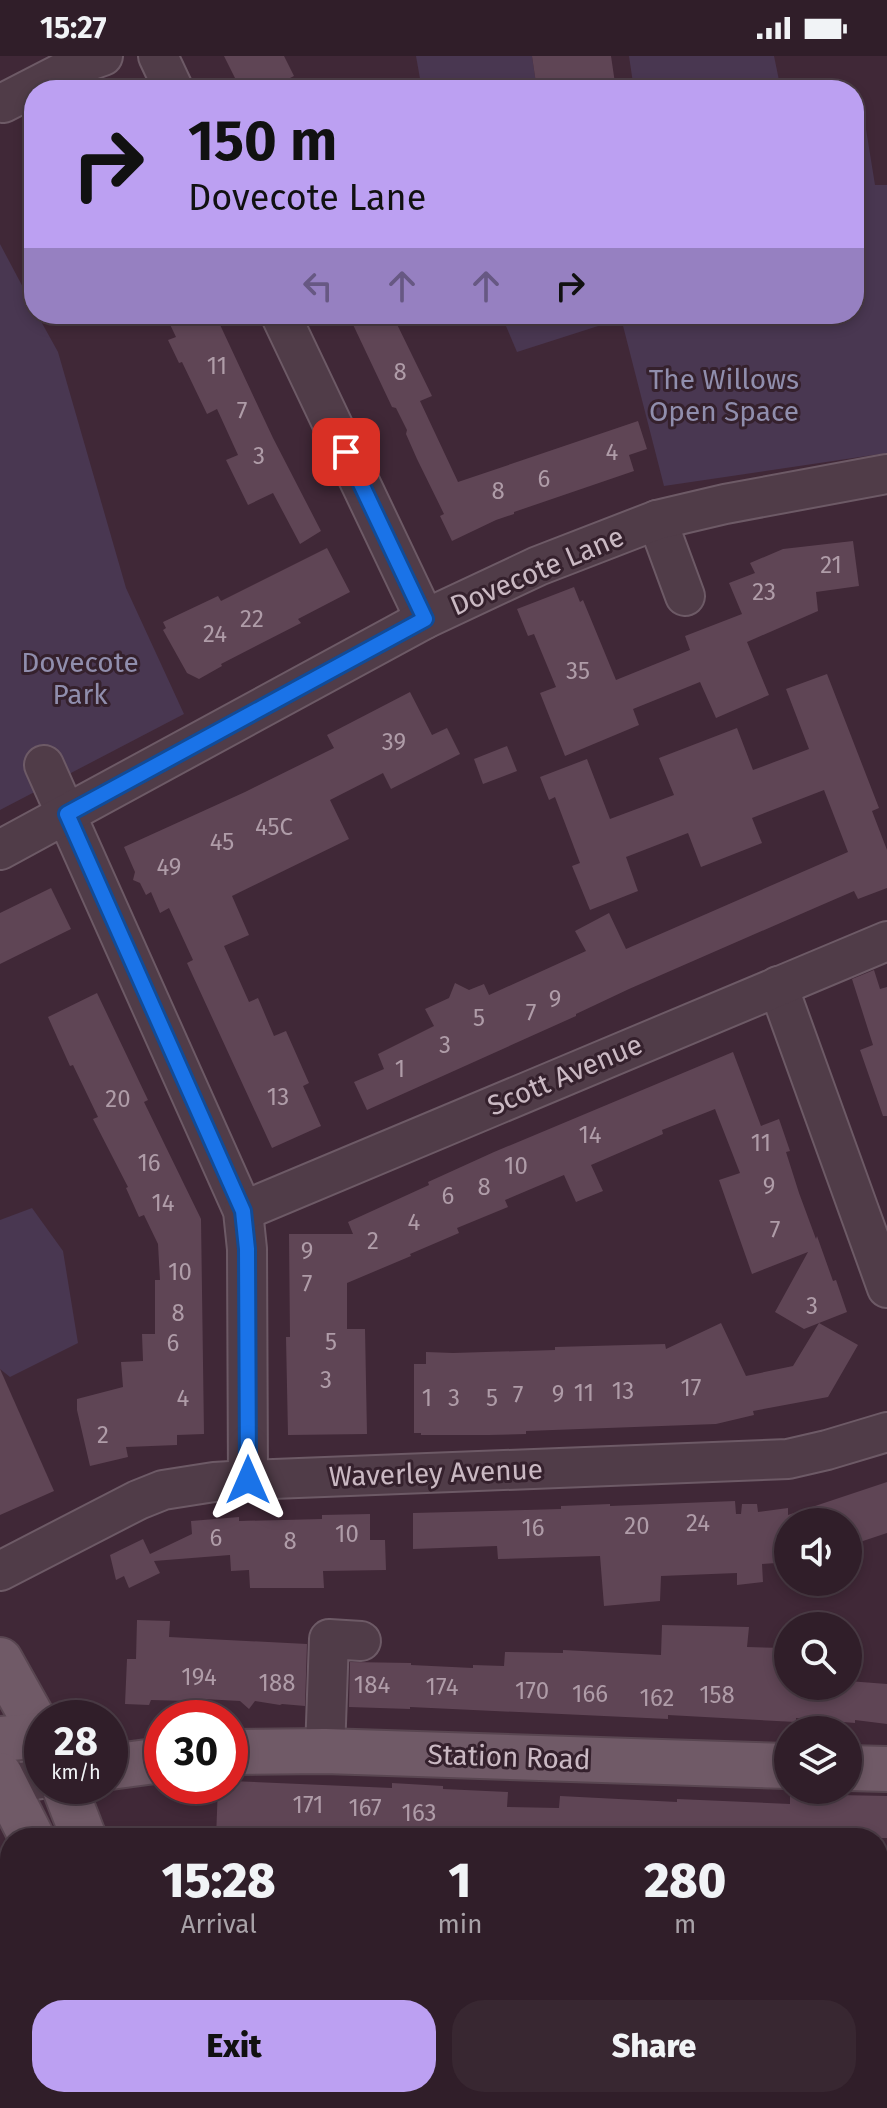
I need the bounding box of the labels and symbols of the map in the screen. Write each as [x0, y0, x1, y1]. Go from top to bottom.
house number: 11 [207, 352, 227, 380]
house number: 8 [393, 358, 407, 386]
park label: The Willows Open Space [649, 363, 799, 428]
house number: 7 [237, 397, 247, 425]
pin [312, 418, 380, 486]
house number: 4 [606, 438, 619, 466]
house number: 3 [253, 442, 265, 470]
house number: 6 [538, 465, 550, 493]
house number: 8 [491, 477, 505, 505]
street label: Dovecote Lane [445, 520, 629, 622]
house number: 21 [820, 551, 842, 579]
house number: 23 [752, 578, 776, 606]
house number: 22 [240, 605, 264, 633]
house number: 24 [203, 620, 227, 648]
park label: Dovecote Park [21, 646, 139, 711]
house number: 35 [566, 657, 590, 685]
house number: 39 [382, 728, 406, 756]
house number: 45C [255, 813, 293, 841]
house number: 45 [210, 828, 234, 856]
house number: 49 [157, 853, 181, 881]
house number: 9 [549, 985, 561, 1013]
house number: 7 [526, 999, 536, 1027]
house number: 5 [473, 1004, 485, 1032]
street label: Scott Avenue [483, 1028, 647, 1122]
house number: 3 [439, 1031, 451, 1059]
house number: 1 [395, 1055, 405, 1083]
house number: 13 [267, 1083, 289, 1111]
house number: 20 [105, 1085, 131, 1113]
house number: 14 [578, 1121, 602, 1149]
house number: 11 [751, 1129, 771, 1157]
house number: 16 [137, 1149, 161, 1177]
house number: 10 [504, 1152, 528, 1180]
house number: 9 [763, 1172, 775, 1200]
house number: 8 [477, 1173, 491, 1201]
house number: 6 [442, 1182, 454, 1210]
house number: 14 [151, 1189, 175, 1217]
house number: 4 [408, 1208, 421, 1236]
house number: 7 [770, 1216, 780, 1244]
house number: 2 [367, 1227, 379, 1255]
house number: 9 [301, 1237, 313, 1265]
house number: 10 [168, 1258, 192, 1286]
house number: 7 [302, 1270, 312, 1298]
house number: 3 [806, 1292, 818, 1320]
house number: 8 [171, 1299, 185, 1327]
house number: 5 [325, 1328, 337, 1356]
house number: 6 [167, 1329, 179, 1357]
house number: 3 [320, 1366, 332, 1394]
house number: 17 [680, 1374, 702, 1402]
house number: 13 [612, 1377, 634, 1405]
house number: 11 [574, 1379, 594, 1407]
house number: 9 [552, 1380, 564, 1408]
house number: 7 [513, 1381, 523, 1409]
house number: 4 [177, 1384, 190, 1412]
house number: 1 [422, 1384, 432, 1412]
house number: 3 [448, 1384, 460, 1412]
house number: 5 [486, 1384, 498, 1412]
house number: 2 [97, 1421, 109, 1449]
position arrow [206, 1438, 290, 1522]
street label: Waverley Avenue [328, 1453, 544, 1493]
house number: 24 [686, 1509, 710, 1537]
house number: 20 [624, 1512, 650, 1540]
house number: 16 [521, 1514, 545, 1542]
house number: 10 [335, 1520, 359, 1548]
house number: 6 [210, 1524, 222, 1552]
house number: 8 [283, 1527, 297, 1555]
house number: 194 [181, 1663, 217, 1691]
house number: 188 [259, 1669, 295, 1697]
house number: 184 [354, 1671, 390, 1699]
house number: 174 [426, 1673, 459, 1701]
house number: 170 [515, 1677, 549, 1705]
house number: 166 [572, 1680, 608, 1708]
house number: 158 [699, 1681, 735, 1709]
house number: 162 [640, 1684, 674, 1712]
speed limit sign: 30 [144, 1700, 248, 1804]
street label: Station Road [427, 1738, 591, 1776]
house number: 171 [292, 1791, 324, 1819]
house number: 167 [348, 1794, 382, 1822]
house number: 163 [402, 1799, 436, 1827]

